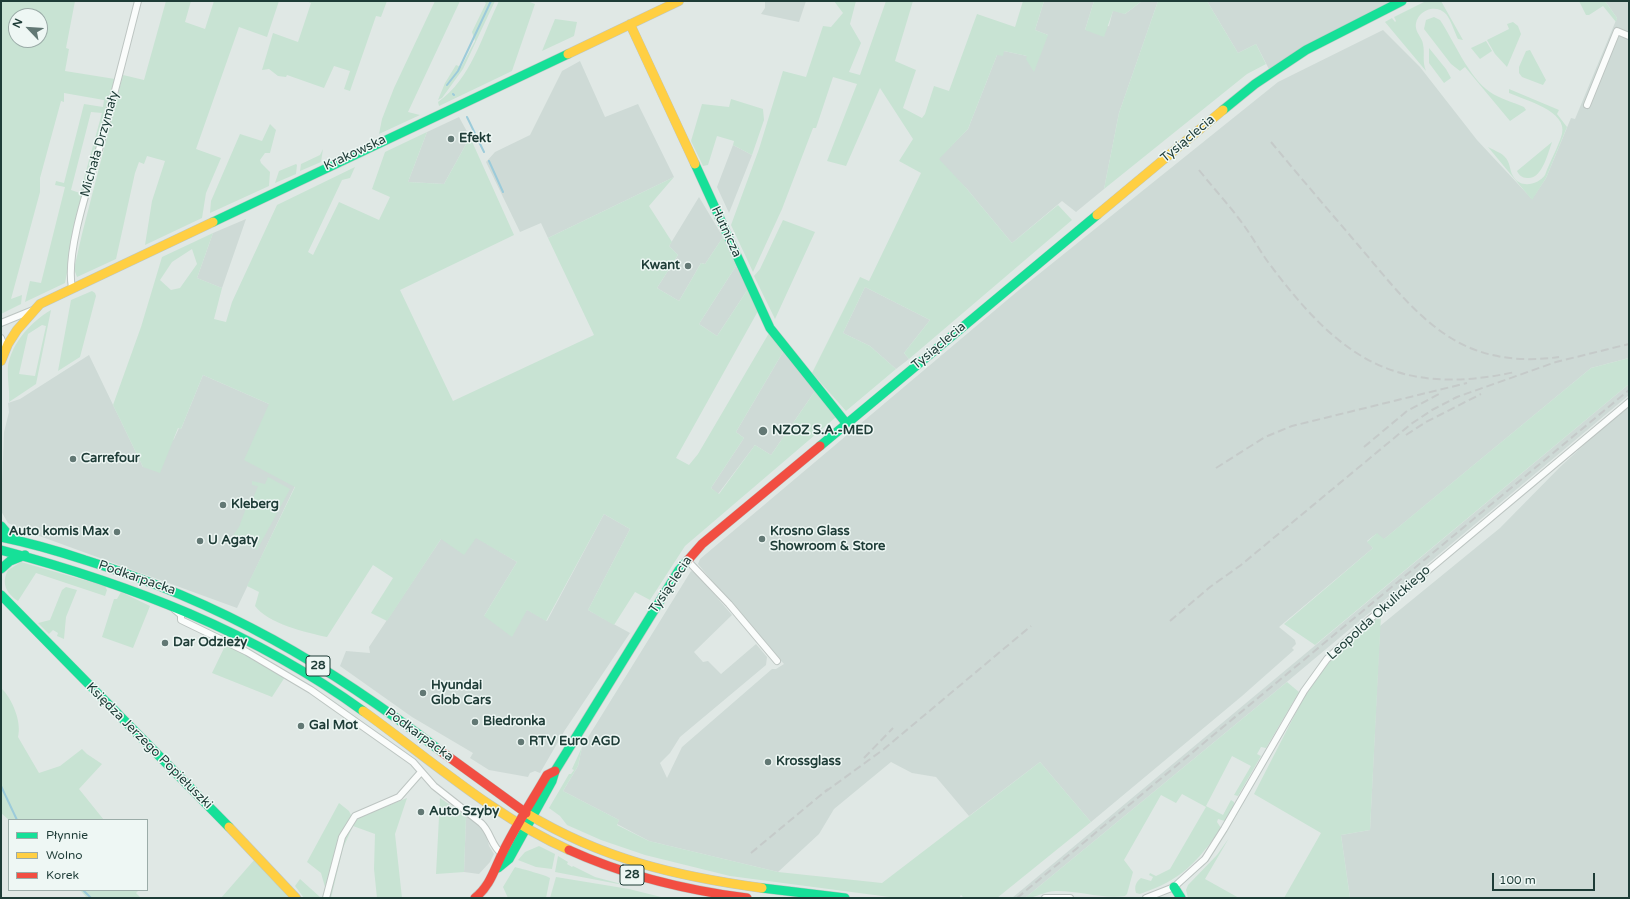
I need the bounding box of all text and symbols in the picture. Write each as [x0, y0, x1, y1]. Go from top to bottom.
north arrow [8, 8, 48, 48]
text: N [10, 16, 25, 30]
street label: Michała Drzymały [77, 89, 123, 199]
street label: Tysiąclecia [1158, 112, 1218, 166]
place label: Efekt [459, 131, 491, 147]
street label: Krakowska [322, 132, 388, 174]
marker: Efekt [446, 134, 456, 144]
street label: Hutnicza [707, 204, 745, 260]
place label: Kwant [641, 258, 680, 274]
marker: Kwant [683, 261, 693, 271]
street label: Tysiąclecia [909, 319, 969, 373]
place label: NZOZ S.A.-MED [772, 423, 873, 439]
marker: NZOZ S.A.-MED [757, 425, 769, 437]
place label: Carrefour [81, 451, 140, 467]
marker: Carrefour [68, 454, 78, 464]
place label: Kleberg [231, 497, 279, 513]
marker: Kleberg [218, 500, 228, 510]
place label: Auto komis Max [9, 524, 109, 540]
place label: Krosno Glass Showroom & Store [770, 524, 885, 555]
marker: Auto komis Max [112, 527, 122, 537]
place label: U Agaty [208, 533, 258, 549]
marker: Krosno Glass Showroom & Store [757, 534, 767, 544]
marker: U Agaty [195, 536, 205, 546]
street label: Tysiąclecia [646, 553, 696, 617]
street label: Podkarpacka [96, 558, 178, 598]
street label: Leopolda Okulickiego [1324, 563, 1434, 663]
place label: Dar Odzieży [173, 635, 247, 651]
marker: Dar Odzieży [160, 638, 170, 648]
road number: 28 [306, 656, 330, 676]
place label: Hyundai Glob Cars [431, 678, 491, 709]
street label: Księdza Jerzego Popiełuszki [83, 680, 215, 812]
marker: Hyundai Glob Cars [418, 688, 428, 698]
street label: Podkarpacka [382, 705, 456, 765]
place label: Biedronka [483, 714, 546, 730]
marker: Biedronka [470, 717, 480, 727]
place label: Gal Mot [309, 718, 358, 734]
marker: Gal Mot [296, 721, 306, 731]
place label: RTV Euro AGD [529, 734, 620, 750]
marker: RTV Euro AGD [516, 737, 526, 747]
place label: Krossglass [776, 754, 841, 770]
marker: Krossglass [763, 757, 773, 767]
place label: Auto Szyby [429, 804, 499, 820]
marker: Auto Szyby [416, 807, 426, 817]
legend [8, 819, 148, 891]
text: Płynnie [46, 828, 88, 842]
text: Wolno [46, 848, 82, 862]
road number: 28 [620, 865, 644, 885]
scale bar [1494, 865, 1597, 891]
text: Korek [46, 868, 79, 882]
text: 100 m [1499, 873, 1536, 887]

